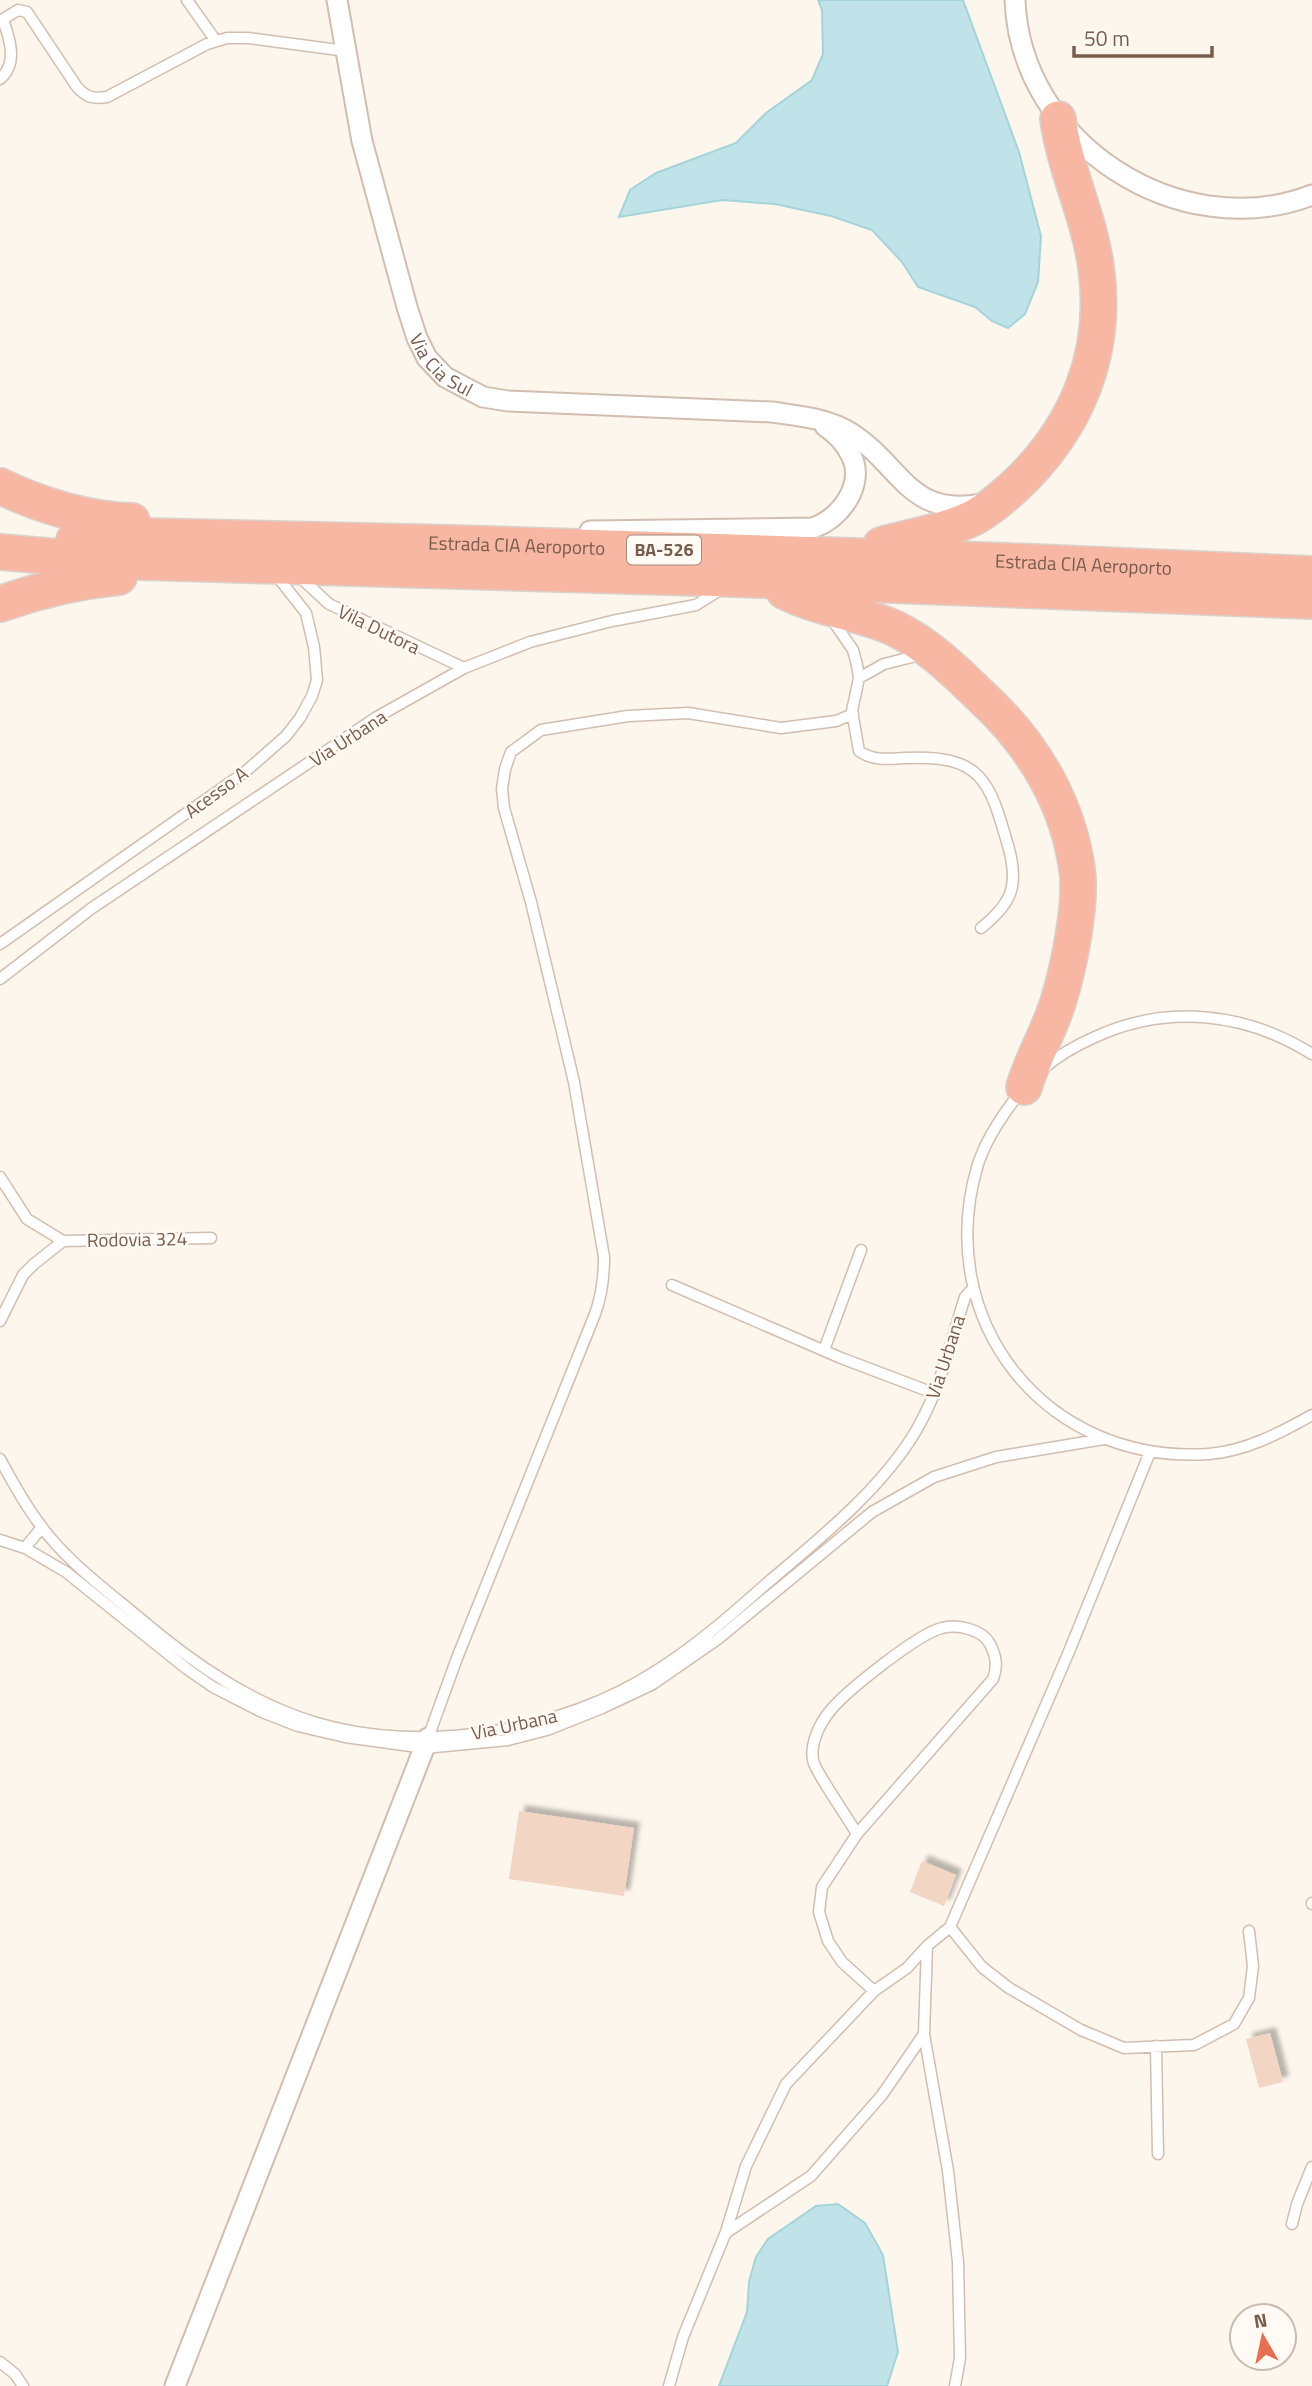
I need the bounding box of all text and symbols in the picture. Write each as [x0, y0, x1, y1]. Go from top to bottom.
scale bar [1074, 14, 1212, 58]
text: 50 m [1084, 22, 1130, 54]
street label: Via Cia Sul [403, 328, 478, 403]
street label: Estrada CIA Aeroporto [428, 527, 606, 562]
road number: BA-526 [627, 536, 701, 564]
street label: Estrada CIA Aeroporto [995, 546, 1173, 582]
street label: Vila Dutora [333, 596, 426, 661]
street label: Via Urbana [303, 701, 392, 773]
street label: Acesso A [178, 759, 253, 825]
street label: Rodovia 324 [87, 1223, 187, 1254]
street label: Via Urbana [917, 1311, 972, 1403]
street label: Via Urbana [468, 1700, 560, 1747]
north arrow [1228, 2302, 1298, 2372]
text: N [1251, 2304, 1269, 2335]

